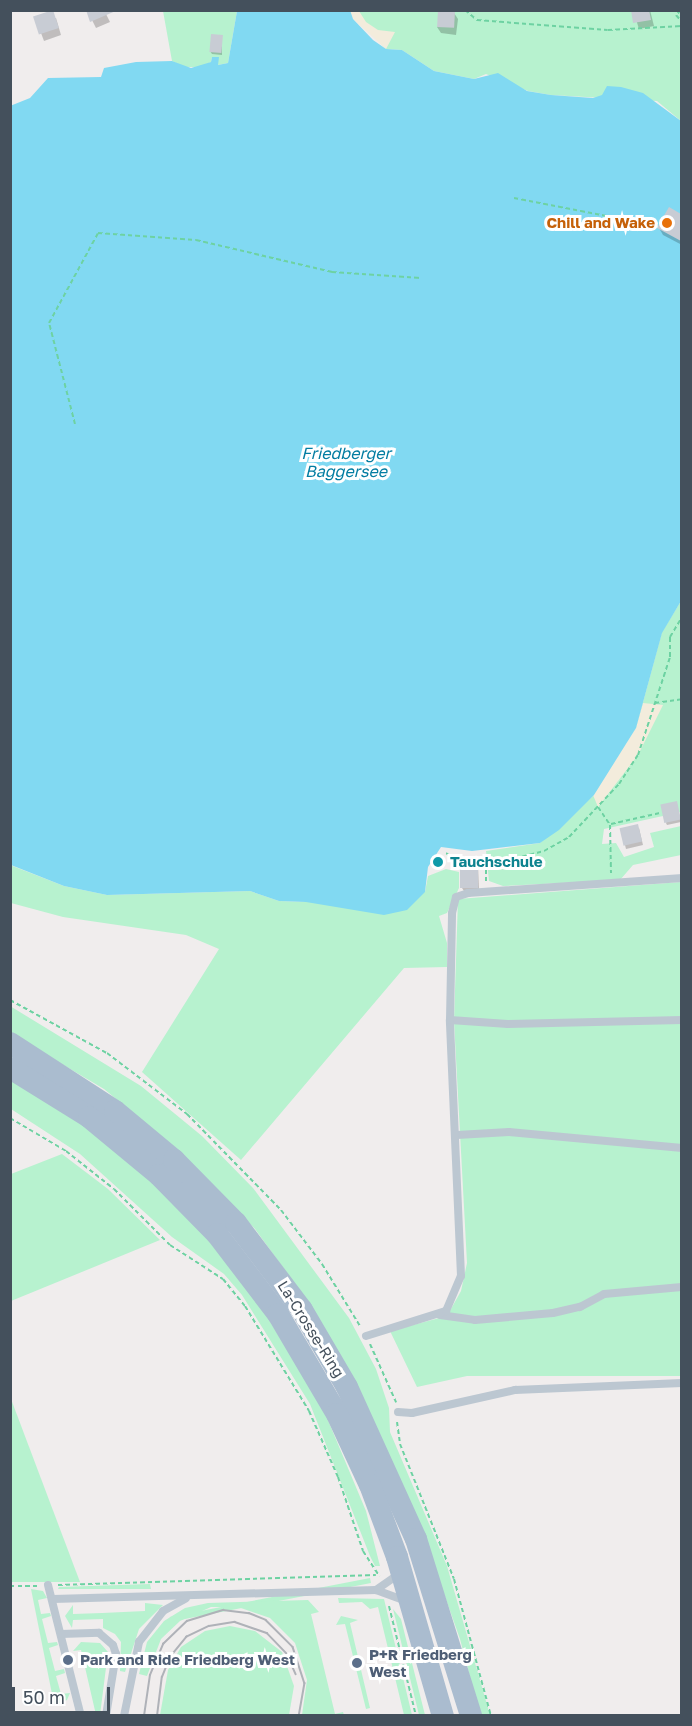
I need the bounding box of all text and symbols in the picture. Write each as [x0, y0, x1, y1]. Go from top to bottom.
place label: Chill and Wake [546, 214, 655, 232]
marker: Chill and Wake [660, 216, 674, 230]
water label: Friedberger Baggersee [301, 443, 391, 481]
place label: Tauchschule [450, 853, 543, 871]
marker: Tauchschule [431, 855, 445, 869]
street label: La-Crosse-Ring [274, 1277, 348, 1381]
place label: P+R Friedberg West [369, 1645, 472, 1680]
place label: Park and Ride Friedberg West [80, 1651, 295, 1669]
marker: Park and Ride Friedberg West [61, 1653, 75, 1667]
marker: P+R Friedberg West [350, 1656, 364, 1670]
scale bar [15, 1675, 112, 1713]
text: 50 m [23, 1686, 65, 1708]

